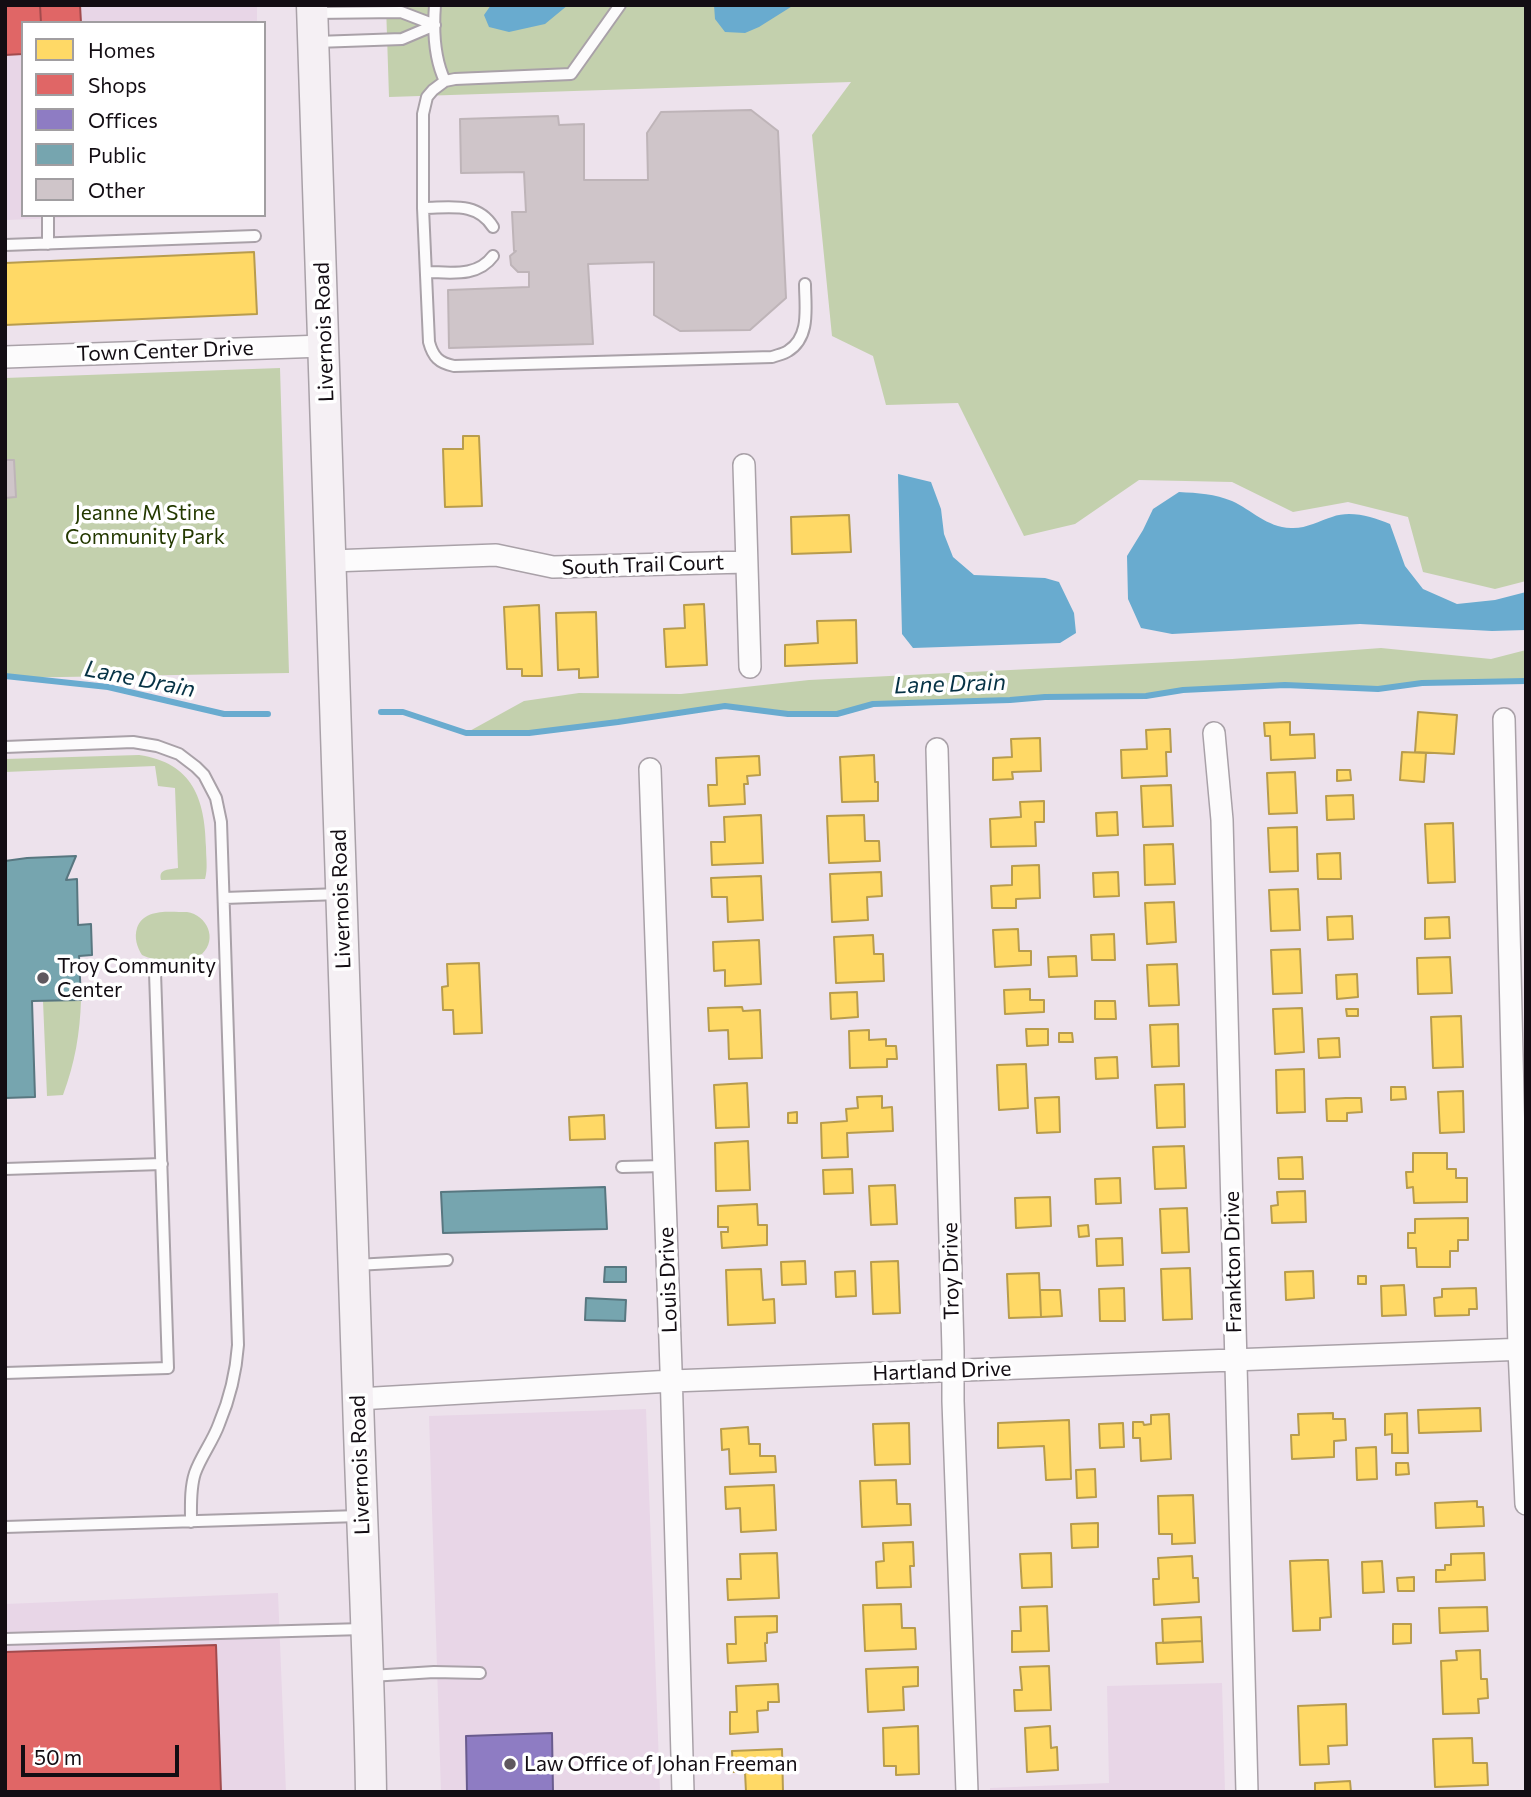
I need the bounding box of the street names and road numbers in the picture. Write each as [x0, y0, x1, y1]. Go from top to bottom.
street label: Livernois Road [309, 262, 339, 402]
street label: Town Center Drive [76, 335, 254, 367]
street label: South Trail Court [561, 550, 725, 580]
street label: Livernois Road [326, 829, 356, 969]
street label: Frankton Drive [1219, 1191, 1247, 1333]
street label: Troy Drive [938, 1222, 964, 1320]
street label: Louis Drive [654, 1227, 682, 1333]
street label: Hartland Drive [872, 1356, 1012, 1386]
street label: Livernois Road [345, 1395, 375, 1535]

